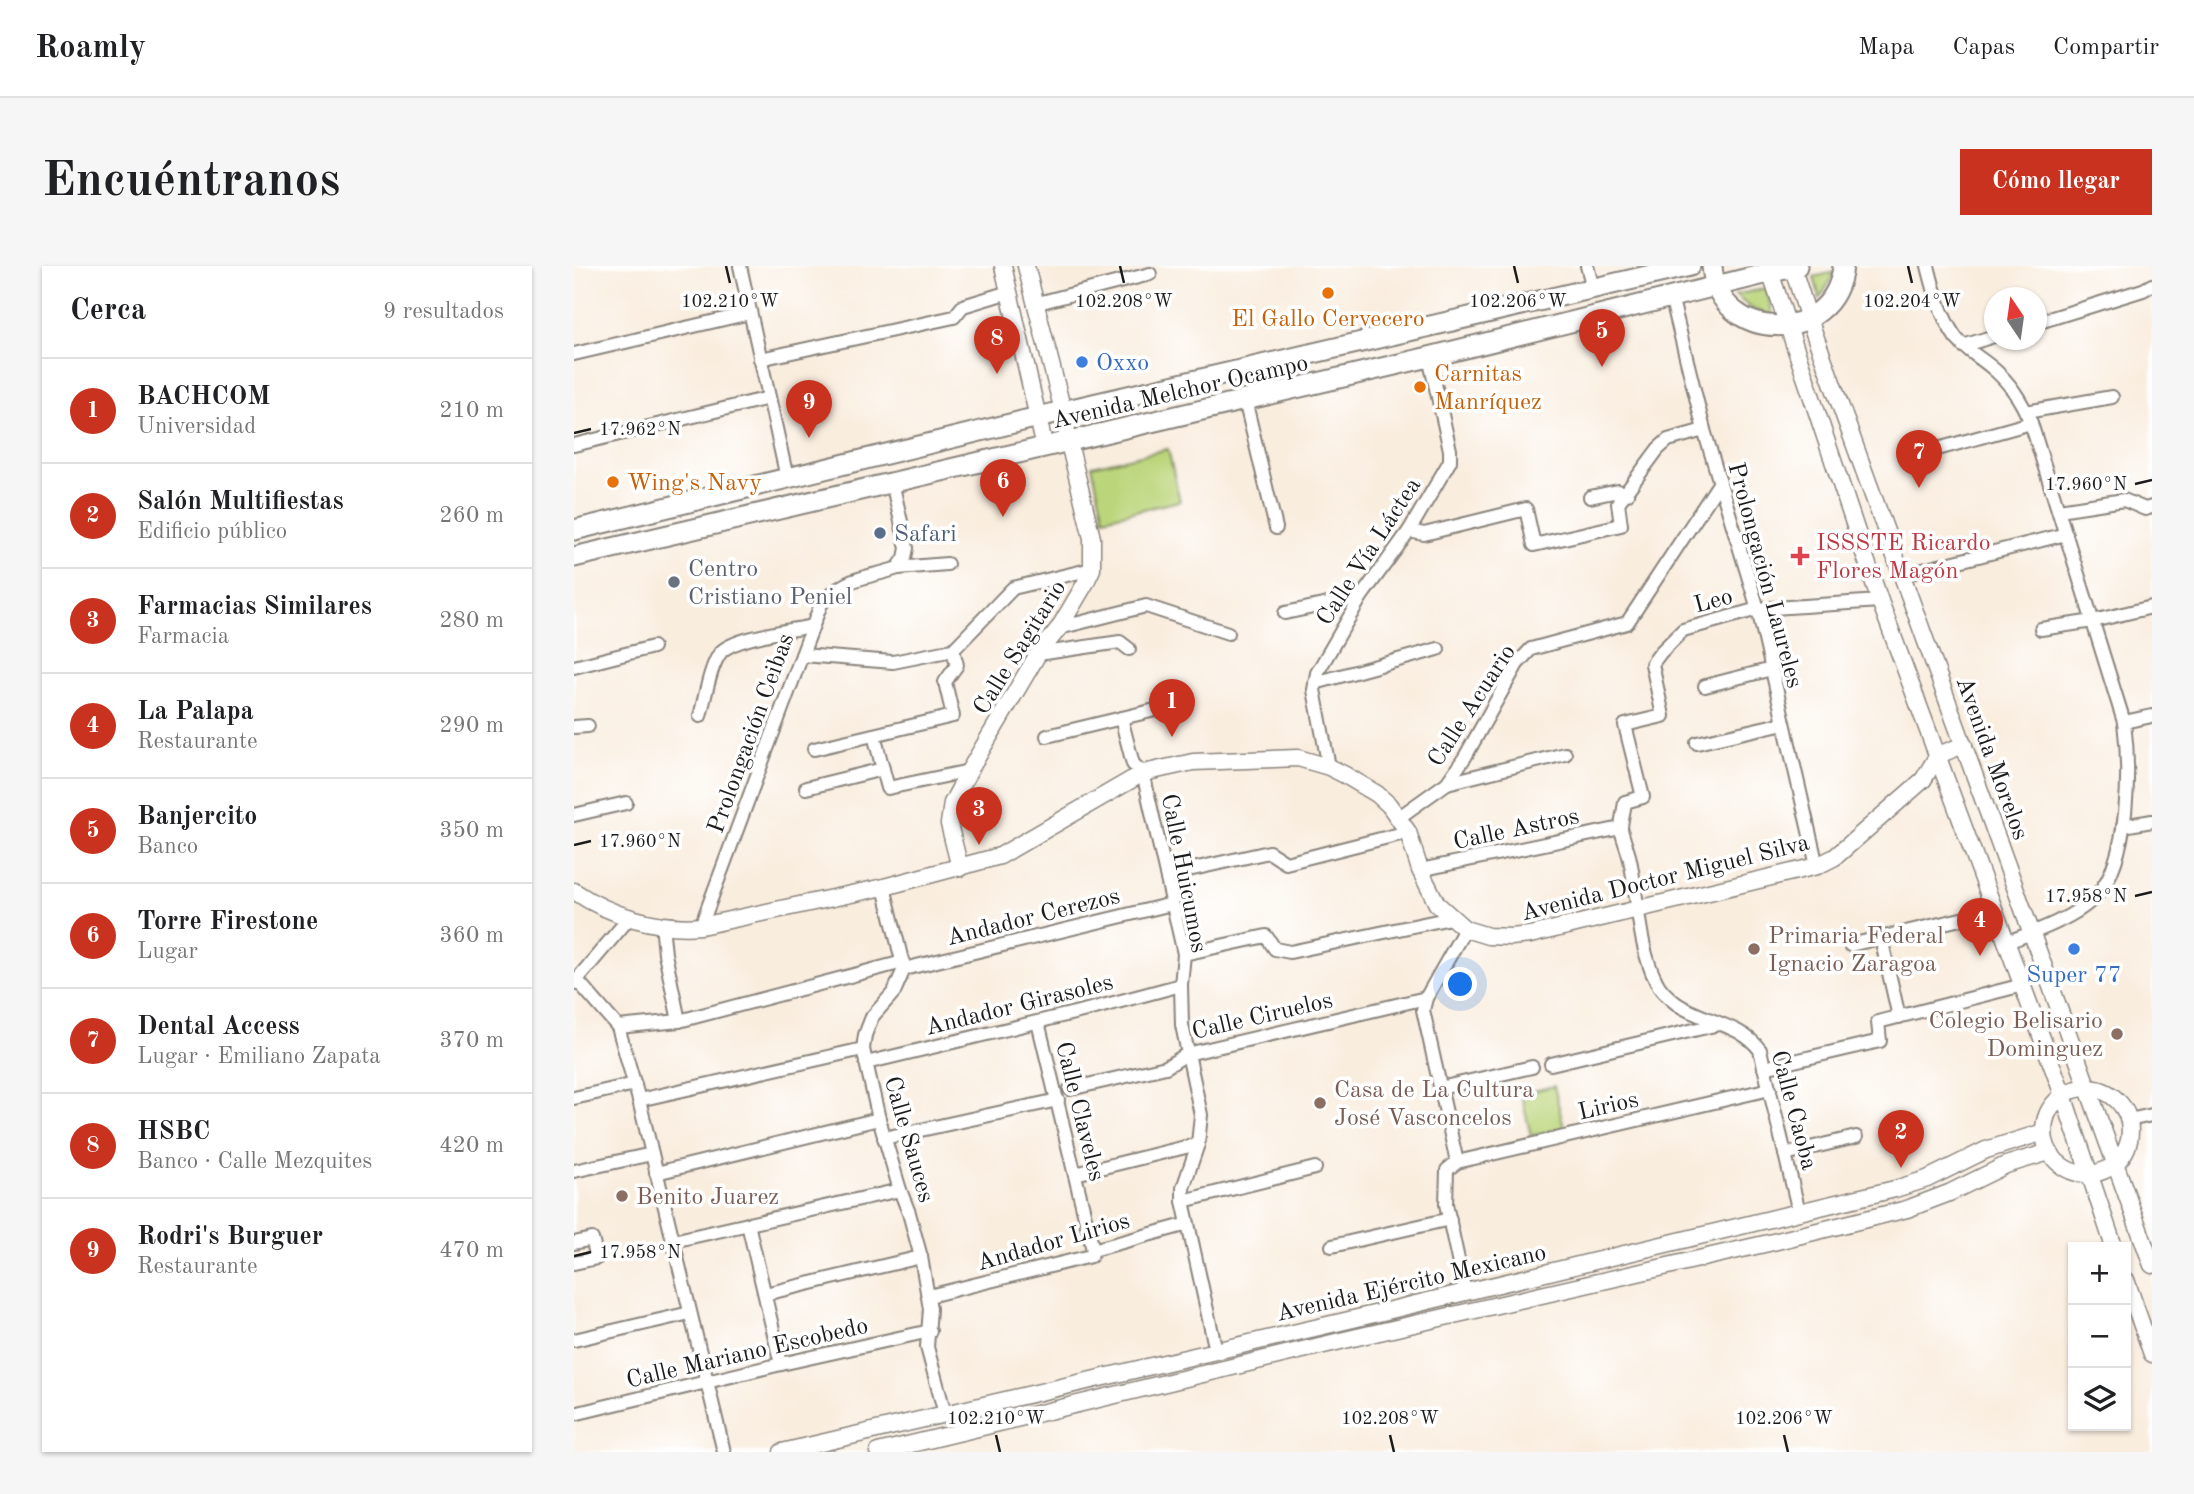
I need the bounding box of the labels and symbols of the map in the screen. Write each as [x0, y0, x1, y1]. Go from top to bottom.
marker: El Gallo Cervecero [1320, 285, 1336, 301]
north arrow [1984, 287, 2047, 350]
text: 102.210°W [681, 293, 779, 311]
text: 102.208°W [1075, 293, 1173, 311]
text: 102.206°W [1469, 293, 1567, 311]
text: 102.204°W [1863, 293, 1961, 311]
place label: El Gallo Cervecero [1231, 308, 1425, 332]
pin: 5 [1579, 309, 1625, 367]
pin: 8 [974, 316, 1020, 374]
street label: Avenida Melchor Ocampo [1050, 352, 1311, 434]
place label: Oxxo [1096, 352, 1149, 376]
marker: Oxxo [1074, 354, 1090, 370]
place label: Carnitas Manríquez [1434, 363, 1542, 415]
marker: Carnitas Manríquez [1412, 379, 1428, 395]
pin: 9 [786, 380, 832, 438]
text: 17.962°N [599, 421, 681, 439]
pin: 7 [1896, 430, 1942, 488]
pin: 6 [980, 459, 1026, 517]
street label: Prolongación Laureles [1722, 460, 1806, 691]
place label: Wing's Navy [627, 472, 762, 496]
marker: Wing's Navy [605, 474, 621, 490]
street label: Calle Vía Láctea [1313, 474, 1426, 630]
text: 17.960°N [2045, 476, 2127, 494]
place label: Safari [894, 523, 957, 547]
marker: Safari [872, 525, 888, 541]
place label: ISSSTE Ricardo Flores Magón [1816, 532, 1991, 584]
marker: ISSSTE Ricardo Flores Magón [1790, 546, 1810, 566]
place label: Centro Cristiano Peniel [688, 558, 852, 610]
marker: Centro Cristiano Peniel [666, 574, 682, 590]
street label: Calle Sagitario [970, 577, 1071, 719]
street label: Leo [1692, 585, 1735, 619]
street label: Prolongación Ceibas [705, 630, 799, 837]
street label: Calle Acuario [1424, 641, 1521, 771]
street label: Avenida Morelos [1950, 674, 2032, 843]
pin: 1 [1149, 679, 1195, 737]
pin: 3 [956, 787, 1002, 845]
street label: Calle Huicumos [1156, 792, 1210, 955]
street label: Calle Astros [1451, 805, 1581, 855]
street label: Avenida Doctor Miguel Silva [1519, 831, 1812, 926]
text: 17.960°N [599, 833, 681, 851]
street label: Andador Cerezos [944, 885, 1123, 951]
text: 17.958°N [2045, 888, 2127, 906]
pin: 4 [1957, 898, 2003, 956]
place label: Primaria Federal Ignacio Zaragoa [1768, 925, 1944, 977]
marker: Primaria Federal Ignacio Zaragoa [1746, 941, 1762, 957]
marker: Super 77 [2066, 941, 2082, 957]
place label: Super 77 [2026, 964, 2122, 988]
your location [1443, 967, 1477, 1001]
street label: Andador Girasoles [923, 971, 1116, 1041]
street label: Calle Ciruelos [1190, 989, 1335, 1045]
place label: Colegio Belisario Dominguez [1928, 1010, 2103, 1062]
marker: Colegio Belisario Dominguez [2109, 1026, 2125, 1042]
street label: Calle Claveles [1050, 1039, 1108, 1184]
street label: Calle Caoba [1766, 1048, 1821, 1173]
street label: Calle Sauces [879, 1074, 938, 1205]
place label: Casa de La Cultura José Vasconcelos [1334, 1079, 1534, 1131]
street label: Lirios [1576, 1088, 1641, 1126]
marker: Casa de La Cultura José Vasconcelos [1312, 1095, 1328, 1111]
pin: 2 [1878, 1110, 1924, 1168]
place label: Benito Juarez [636, 1186, 779, 1210]
marker: Benito Juarez [614, 1188, 630, 1204]
street label: Andador Lirios [974, 1210, 1133, 1276]
street label: Avenida Ejército Mexicano [1274, 1241, 1549, 1327]
text: 17.958°N [599, 1244, 681, 1262]
street label: Calle Mariano Escobedo [624, 1314, 871, 1393]
text: 102.210°W [947, 1410, 1045, 1428]
text: 102.208°W [1341, 1410, 1439, 1428]
text: 102.206°W [1735, 1410, 1833, 1428]

